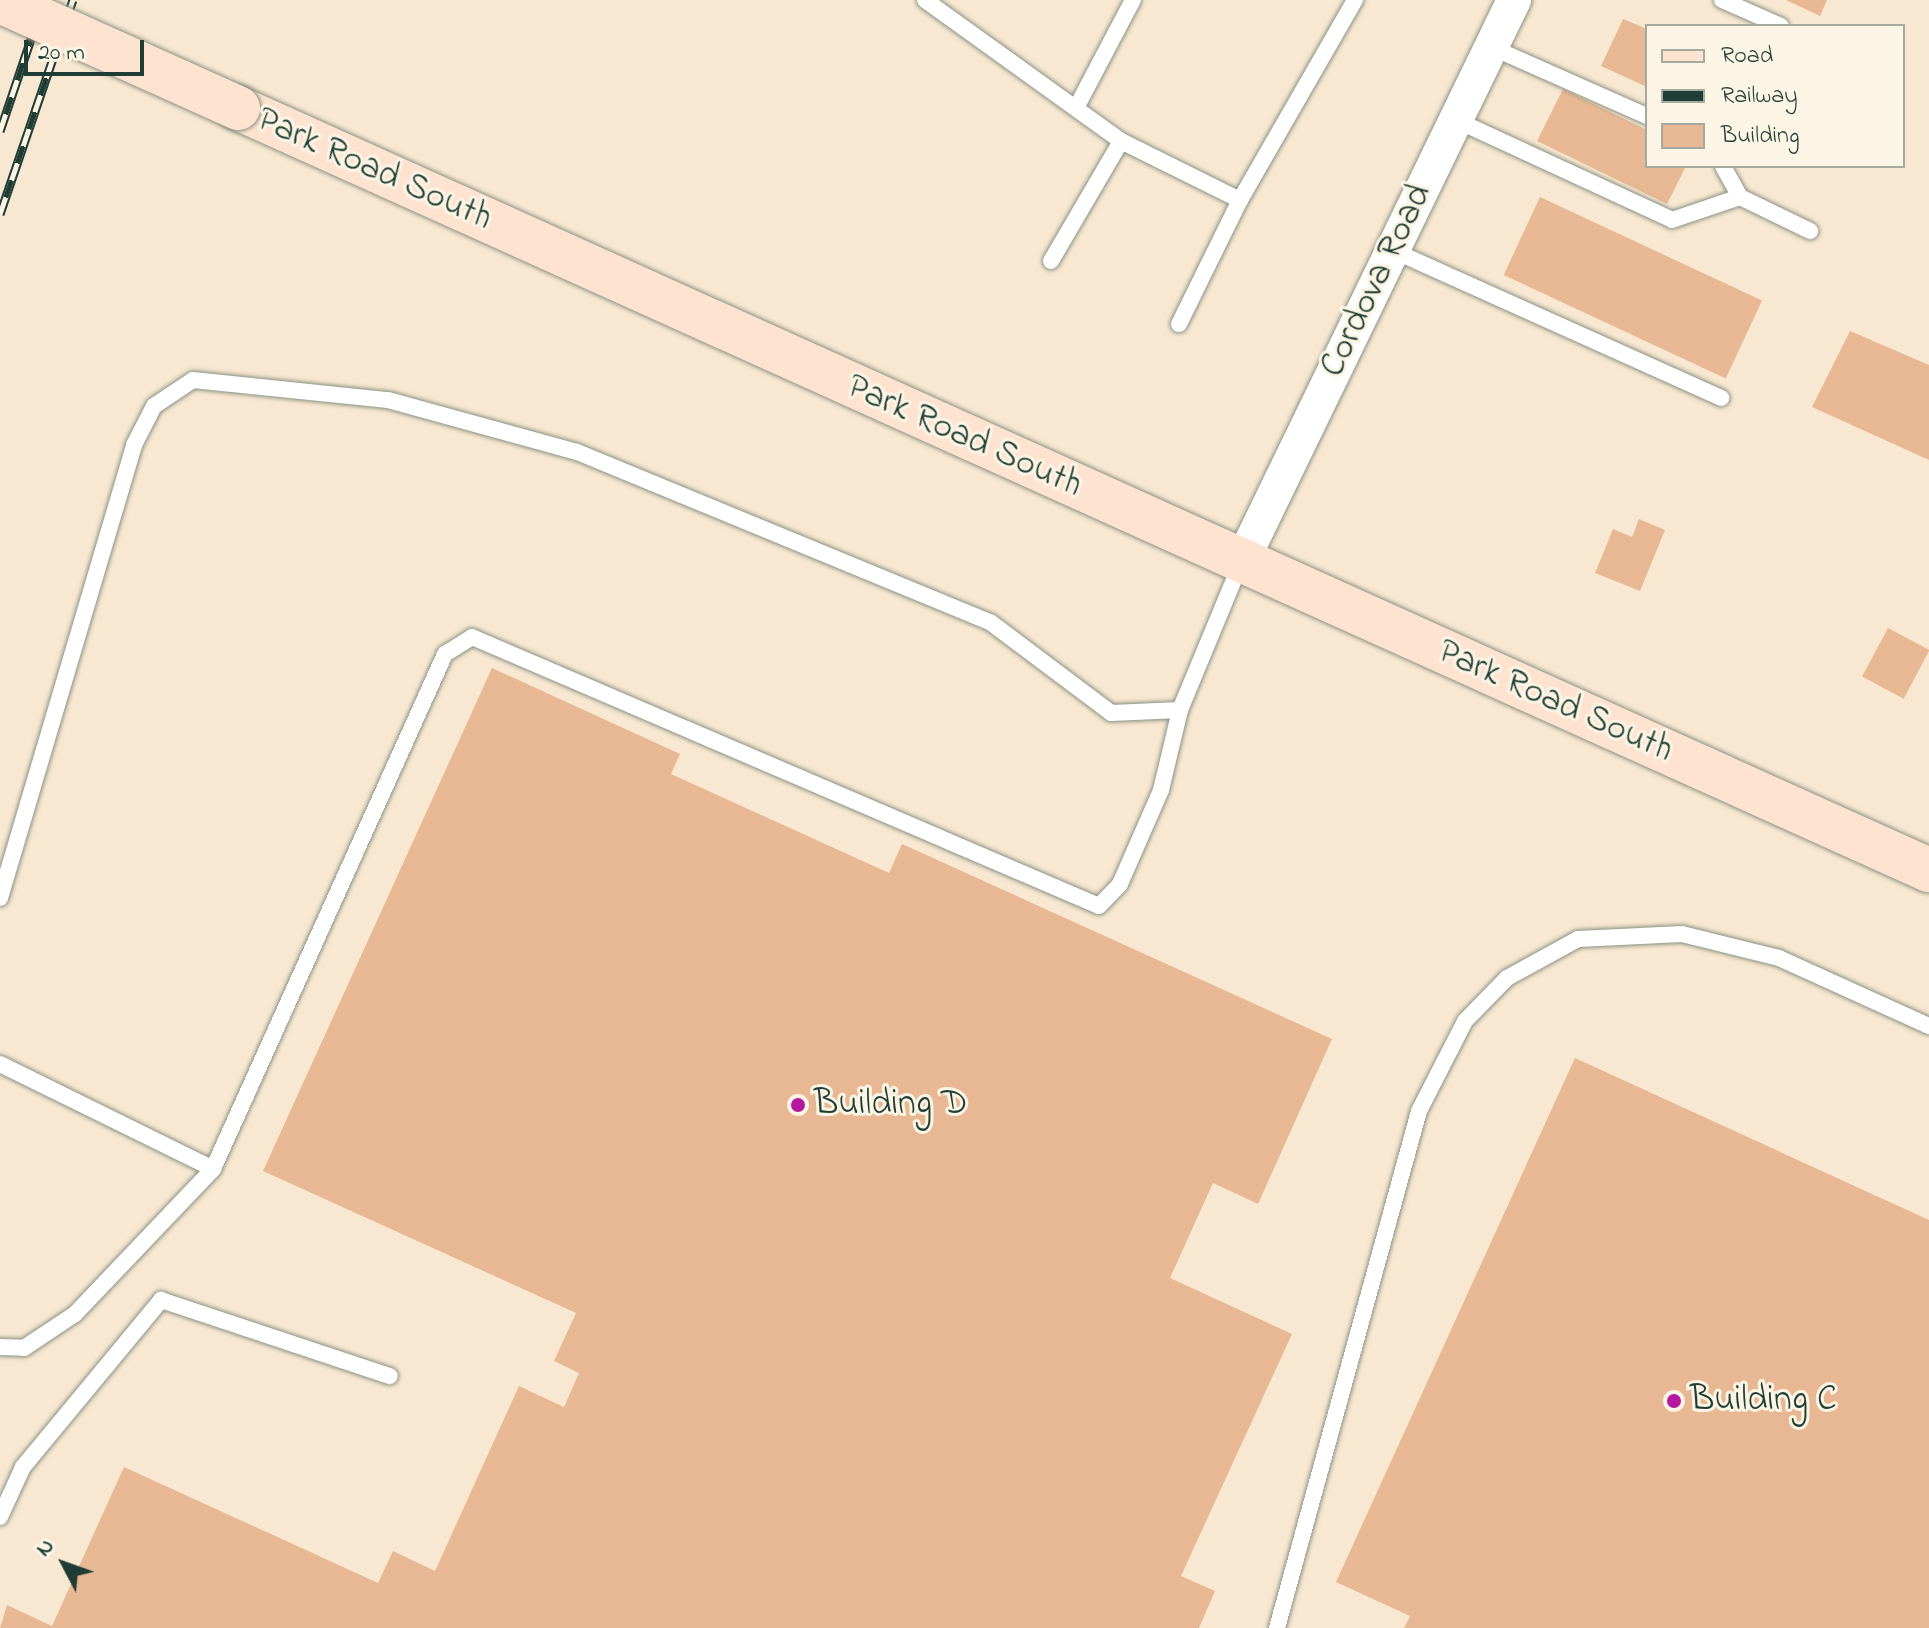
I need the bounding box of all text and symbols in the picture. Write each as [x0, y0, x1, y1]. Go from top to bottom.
scale bar [28, 24, 148, 74]
legend [1645, 24, 1905, 168]
text: 20 m [38, 36, 85, 71]
text: Road [1721, 39, 1773, 74]
text: Railway [1721, 79, 1798, 114]
street label: Park Road South [250, 99, 498, 241]
text: Building [1721, 119, 1800, 154]
street label: Cordova Road [1312, 178, 1442, 384]
street label: Park Road South [840, 366, 1088, 508]
street label: Park Road South [1431, 631, 1679, 773]
place label: Building D [814, 1083, 967, 1127]
marker: Building D [789, 1096, 807, 1114]
place label: Building C [1690, 1379, 1837, 1423]
marker: Building C [1665, 1392, 1683, 1410]
north arrow [24, 1524, 104, 1604]
text: N [29, 1532, 63, 1564]

